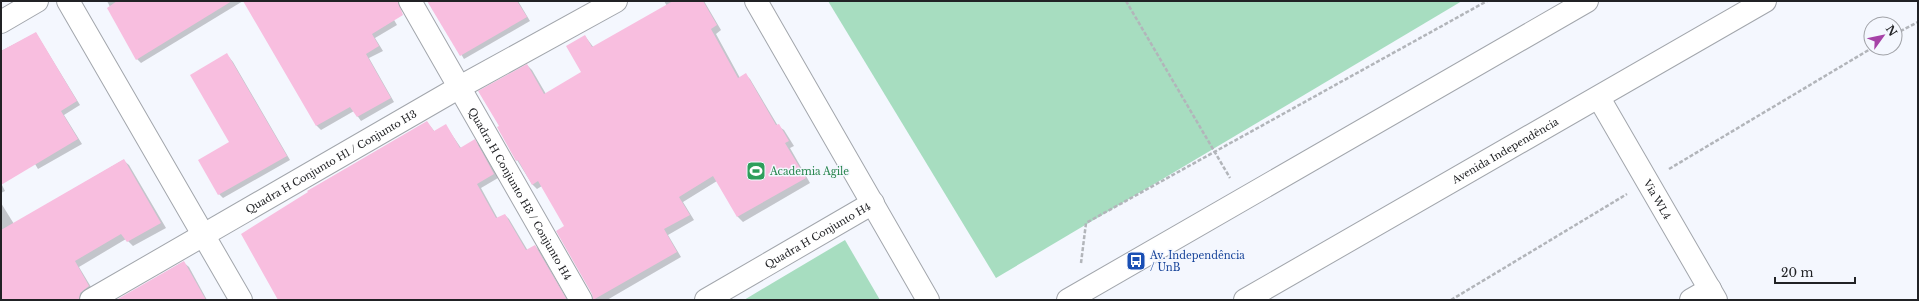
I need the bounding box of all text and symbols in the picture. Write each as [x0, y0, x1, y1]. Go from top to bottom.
north arrow [1863, 16, 1903, 56]
text: N [1883, 22, 1900, 39]
street label: Quadra H Conjunto H3 / Conjunto H4 [465, 105, 574, 283]
street label: Quadra H Conjunto H1 / Conjunto H3 [243, 107, 419, 216]
street label: Avenida Independência [1449, 115, 1561, 187]
sports icon: Academia Agile [745, 160, 767, 182]
place label: Academia Agile [769, 165, 849, 178]
street label: Via WL4 [1640, 176, 1674, 222]
street label: Quadra H Conjunto H4 [763, 200, 873, 271]
place label: Av. Independência / UnB [1149, 249, 1245, 274]
bus stop icon: Av. Independência / UnB [1125, 250, 1147, 272]
scale bar [1775, 259, 1855, 285]
text: 20 m [1781, 265, 1813, 280]

